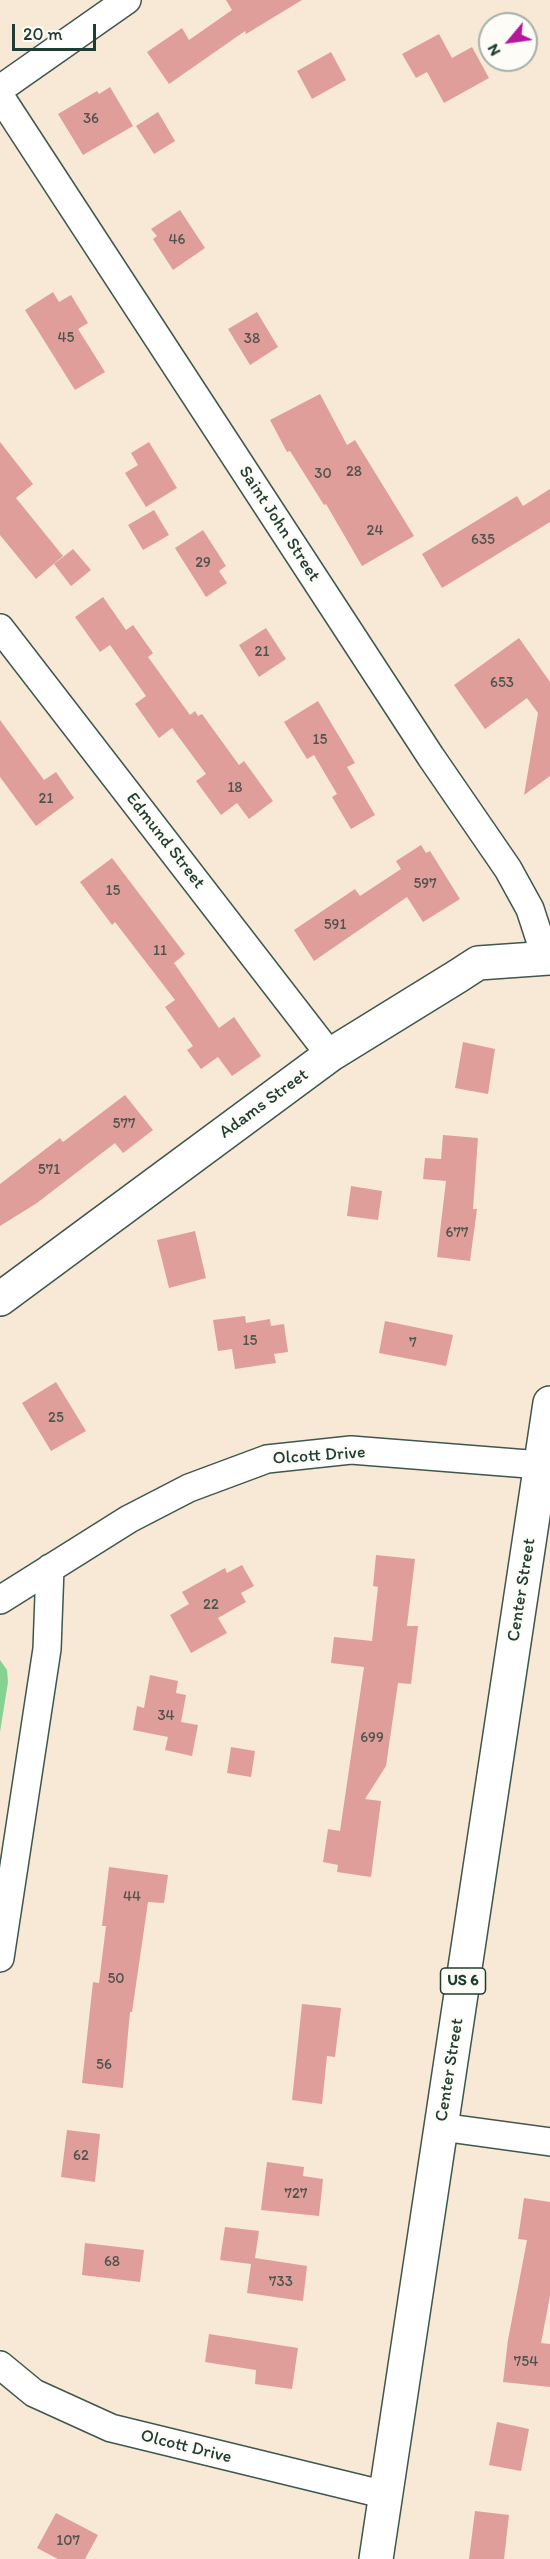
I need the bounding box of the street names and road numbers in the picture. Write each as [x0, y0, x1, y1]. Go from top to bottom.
street label: Saint John Street [234, 462, 324, 586]
street label: Edmund Street [121, 789, 209, 893]
street label: Adams Street [215, 1064, 313, 1144]
street label: Olcott Drive [272, 1442, 366, 1470]
street label: Center Street [503, 1537, 541, 1643]
road number: US 6 [440, 1968, 486, 1994]
street label: Center Street [431, 2017, 469, 2123]
street label: Olcott Drive [138, 2425, 234, 2469]

